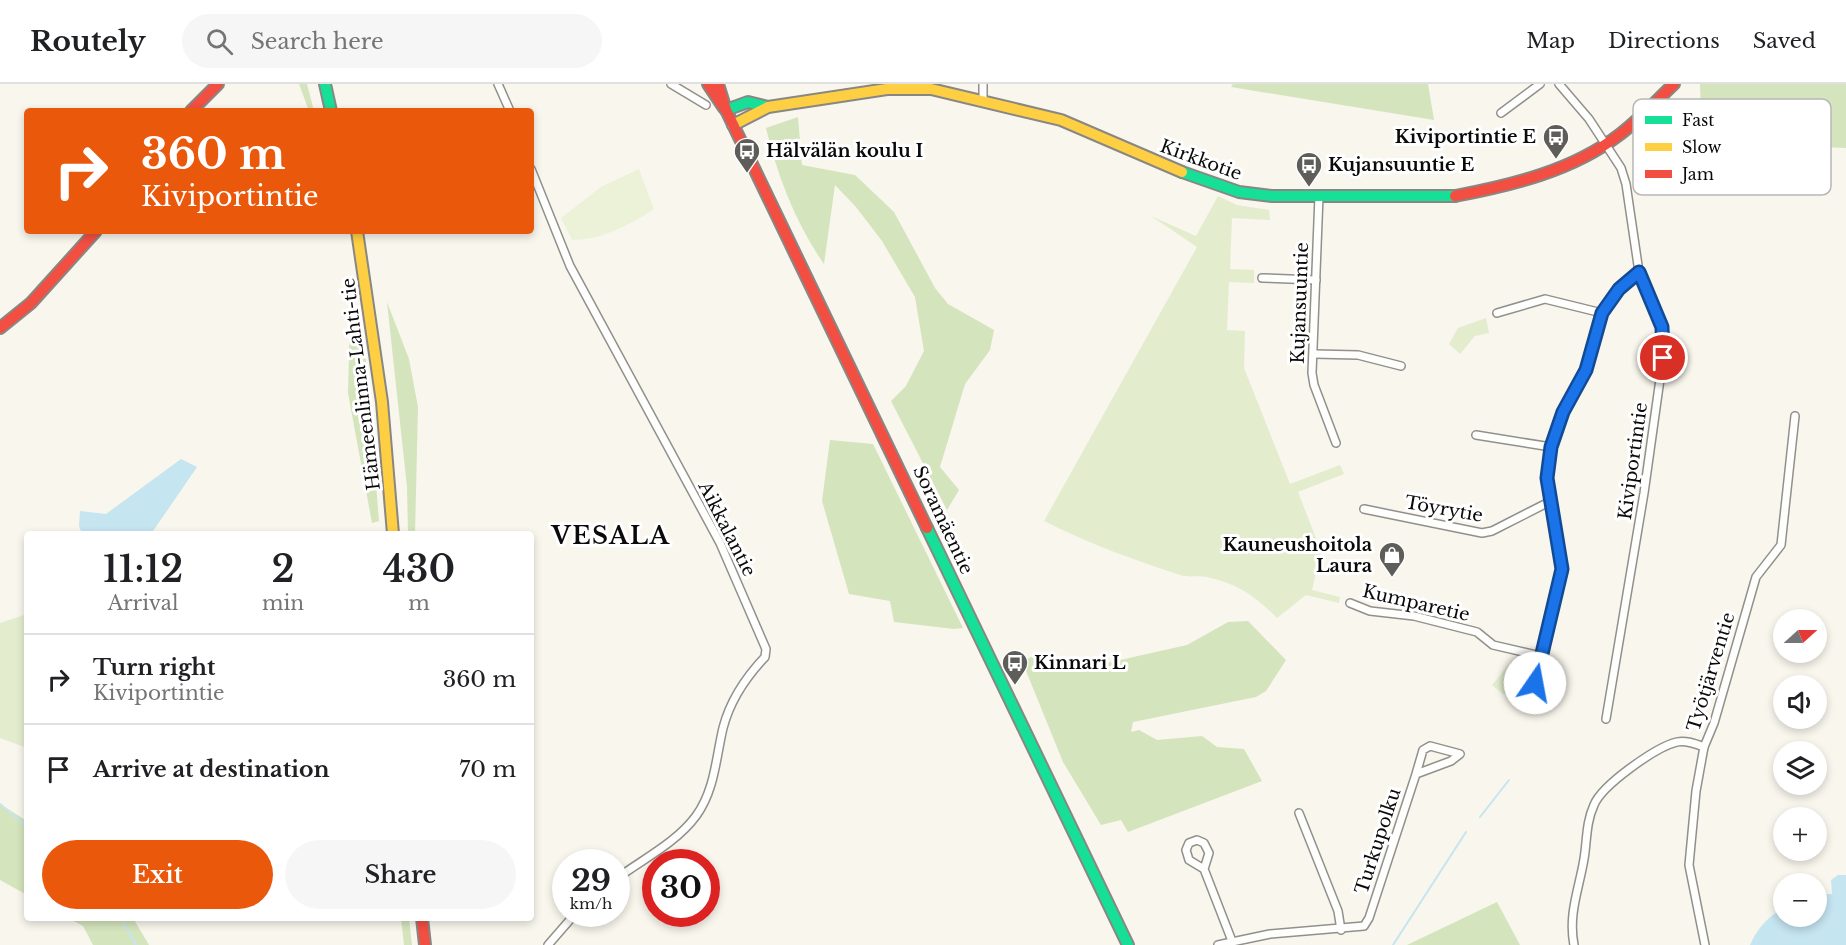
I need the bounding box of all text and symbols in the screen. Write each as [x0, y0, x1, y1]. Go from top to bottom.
search box [182, 14, 602, 68]
text: Routely [30, 24, 146, 59]
icon: search [203, 25, 236, 58]
text: Search here [251, 28, 384, 55]
text: Map [1526, 28, 1575, 54]
text: Directions [1608, 28, 1720, 54]
text: Saved [1753, 28, 1816, 54]
legend [1633, 99, 1831, 195]
text: Fast [1682, 110, 1714, 130]
bus stop icon: Kiviportintie E [1541, 122, 1571, 160]
place label: Kiviportintie E [1395, 126, 1536, 148]
text: 360 m [141, 128, 285, 180]
icon: right [42, 132, 120, 210]
street label: Kirkkotie [1157, 135, 1245, 185]
bus stop icon: Hälvälän koulu I [732, 136, 762, 174]
text: Slow [1682, 137, 1722, 157]
place label: Hälvälän koulu I [766, 140, 923, 162]
bus stop icon: Kujansuuntie E [1294, 150, 1324, 188]
place label: Kujansuuntie E [1328, 154, 1474, 176]
text: Jam [1680, 164, 1714, 184]
text: Kiviportintie [141, 180, 319, 213]
street label: Kujansuuntie [1287, 242, 1313, 364]
street label: Hämeenlinna-Lahti-tie [337, 277, 385, 491]
pin [1637, 332, 1688, 383]
icon: arrive [1646, 341, 1679, 374]
street label: Kiviportintie [1614, 401, 1652, 521]
street label: Soramäentie [908, 462, 978, 578]
street label: Aikkalantie [693, 477, 760, 580]
street label: Töyrytie [1403, 491, 1485, 527]
district label: VESALA [550, 521, 671, 550]
place label: Kauneushoitola Laura [1223, 534, 1373, 577]
shop icon: Kauneushoitola Laura [1377, 540, 1407, 578]
text: 11:12 [103, 547, 183, 592]
text: 2 [272, 547, 295, 592]
text: 430 [383, 547, 455, 592]
street label: Kumparetie [1360, 580, 1472, 626]
text: Arrival [108, 591, 178, 615]
text: min [262, 591, 304, 615]
text: m [408, 591, 430, 615]
north arrow [1773, 609, 1827, 663]
map controls [1773, 609, 1827, 927]
street label: Työtjärventie [1682, 610, 1740, 734]
bus stop icon: Kinnari L [1000, 648, 1030, 686]
position arrow [1503, 651, 1567, 715]
place label: Kinnari L [1034, 652, 1126, 674]
text: Turn right [93, 654, 215, 681]
icon: right [42, 663, 75, 696]
text: 360 m [443, 666, 516, 693]
button: sound [1773, 675, 1827, 729]
text: Kiviportintie [93, 681, 225, 705]
button: layers [1773, 741, 1827, 795]
icon: arrive [42, 753, 75, 786]
text: Arrive at destination [93, 756, 330, 783]
text: 70 m [459, 756, 516, 783]
street label: Turkupolku [1351, 785, 1405, 897]
button: + [1773, 807, 1827, 861]
button: Exit [42, 840, 273, 909]
button: Share [285, 840, 516, 909]
speed limit sign: 30 [642, 849, 720, 927]
text: 29 [571, 862, 611, 899]
button: − [1773, 873, 1827, 927]
text: km/h [570, 894, 612, 913]

